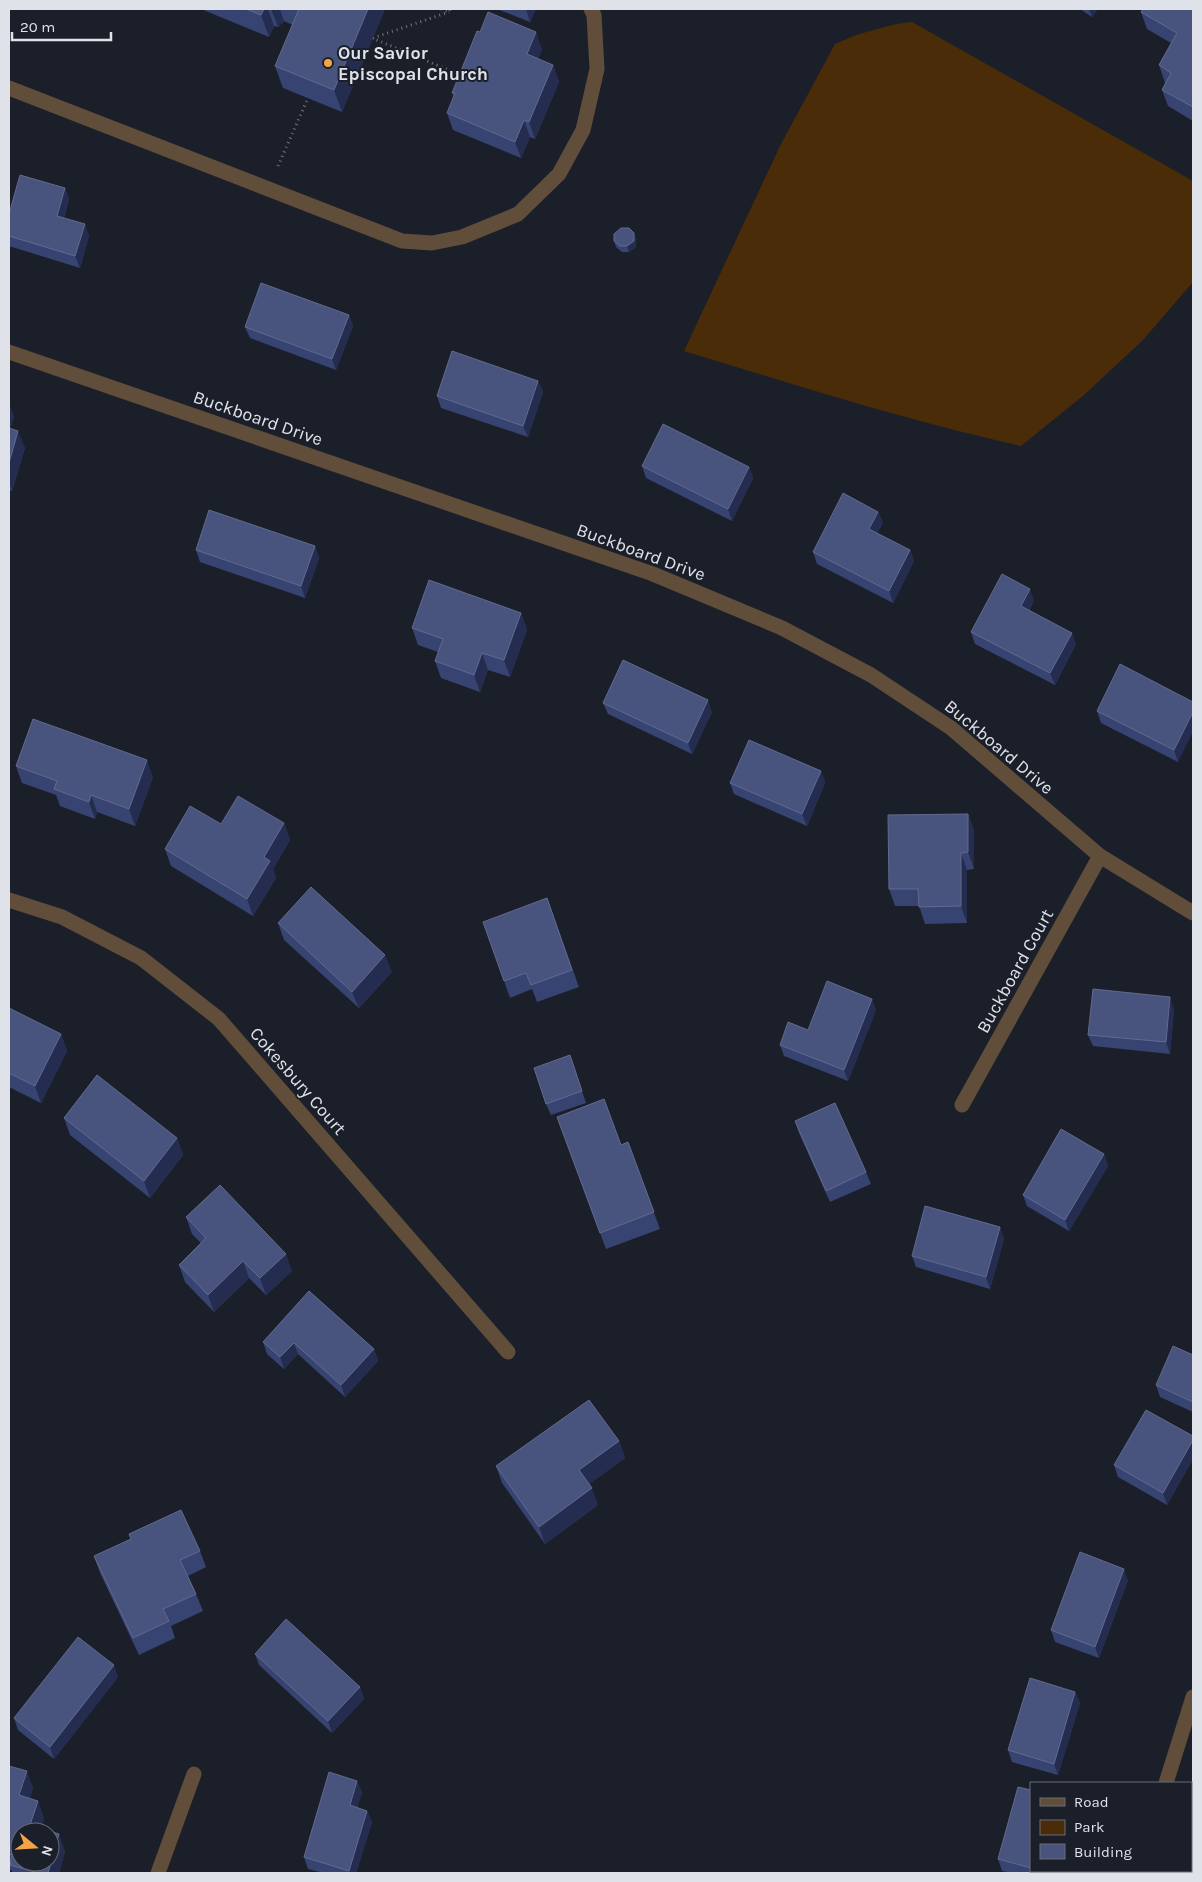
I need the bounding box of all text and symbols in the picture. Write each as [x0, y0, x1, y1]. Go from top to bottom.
scale bar [12, 10, 111, 42]
text: 20 m [20, 18, 55, 36]
place label: Our Savior Episcopal Church [338, 42, 488, 85]
marker: Our Savior Episcopal Church [322, 57, 334, 69]
street label: Buckboard Drive [190, 386, 326, 450]
street label: Buckboard Drive [574, 519, 708, 585]
street label: Buckboard Drive [940, 695, 1058, 799]
street label: Buckboard Court [972, 905, 1058, 1037]
street label: Cokesbury Court [245, 1023, 351, 1140]
legend [1030, 1782, 1192, 1872]
text: Road [1074, 1793, 1109, 1811]
text: Park [1074, 1818, 1104, 1836]
north arrow [10, 1822, 60, 1872]
text: N [37, 1843, 57, 1858]
text: Building [1074, 1843, 1132, 1861]

